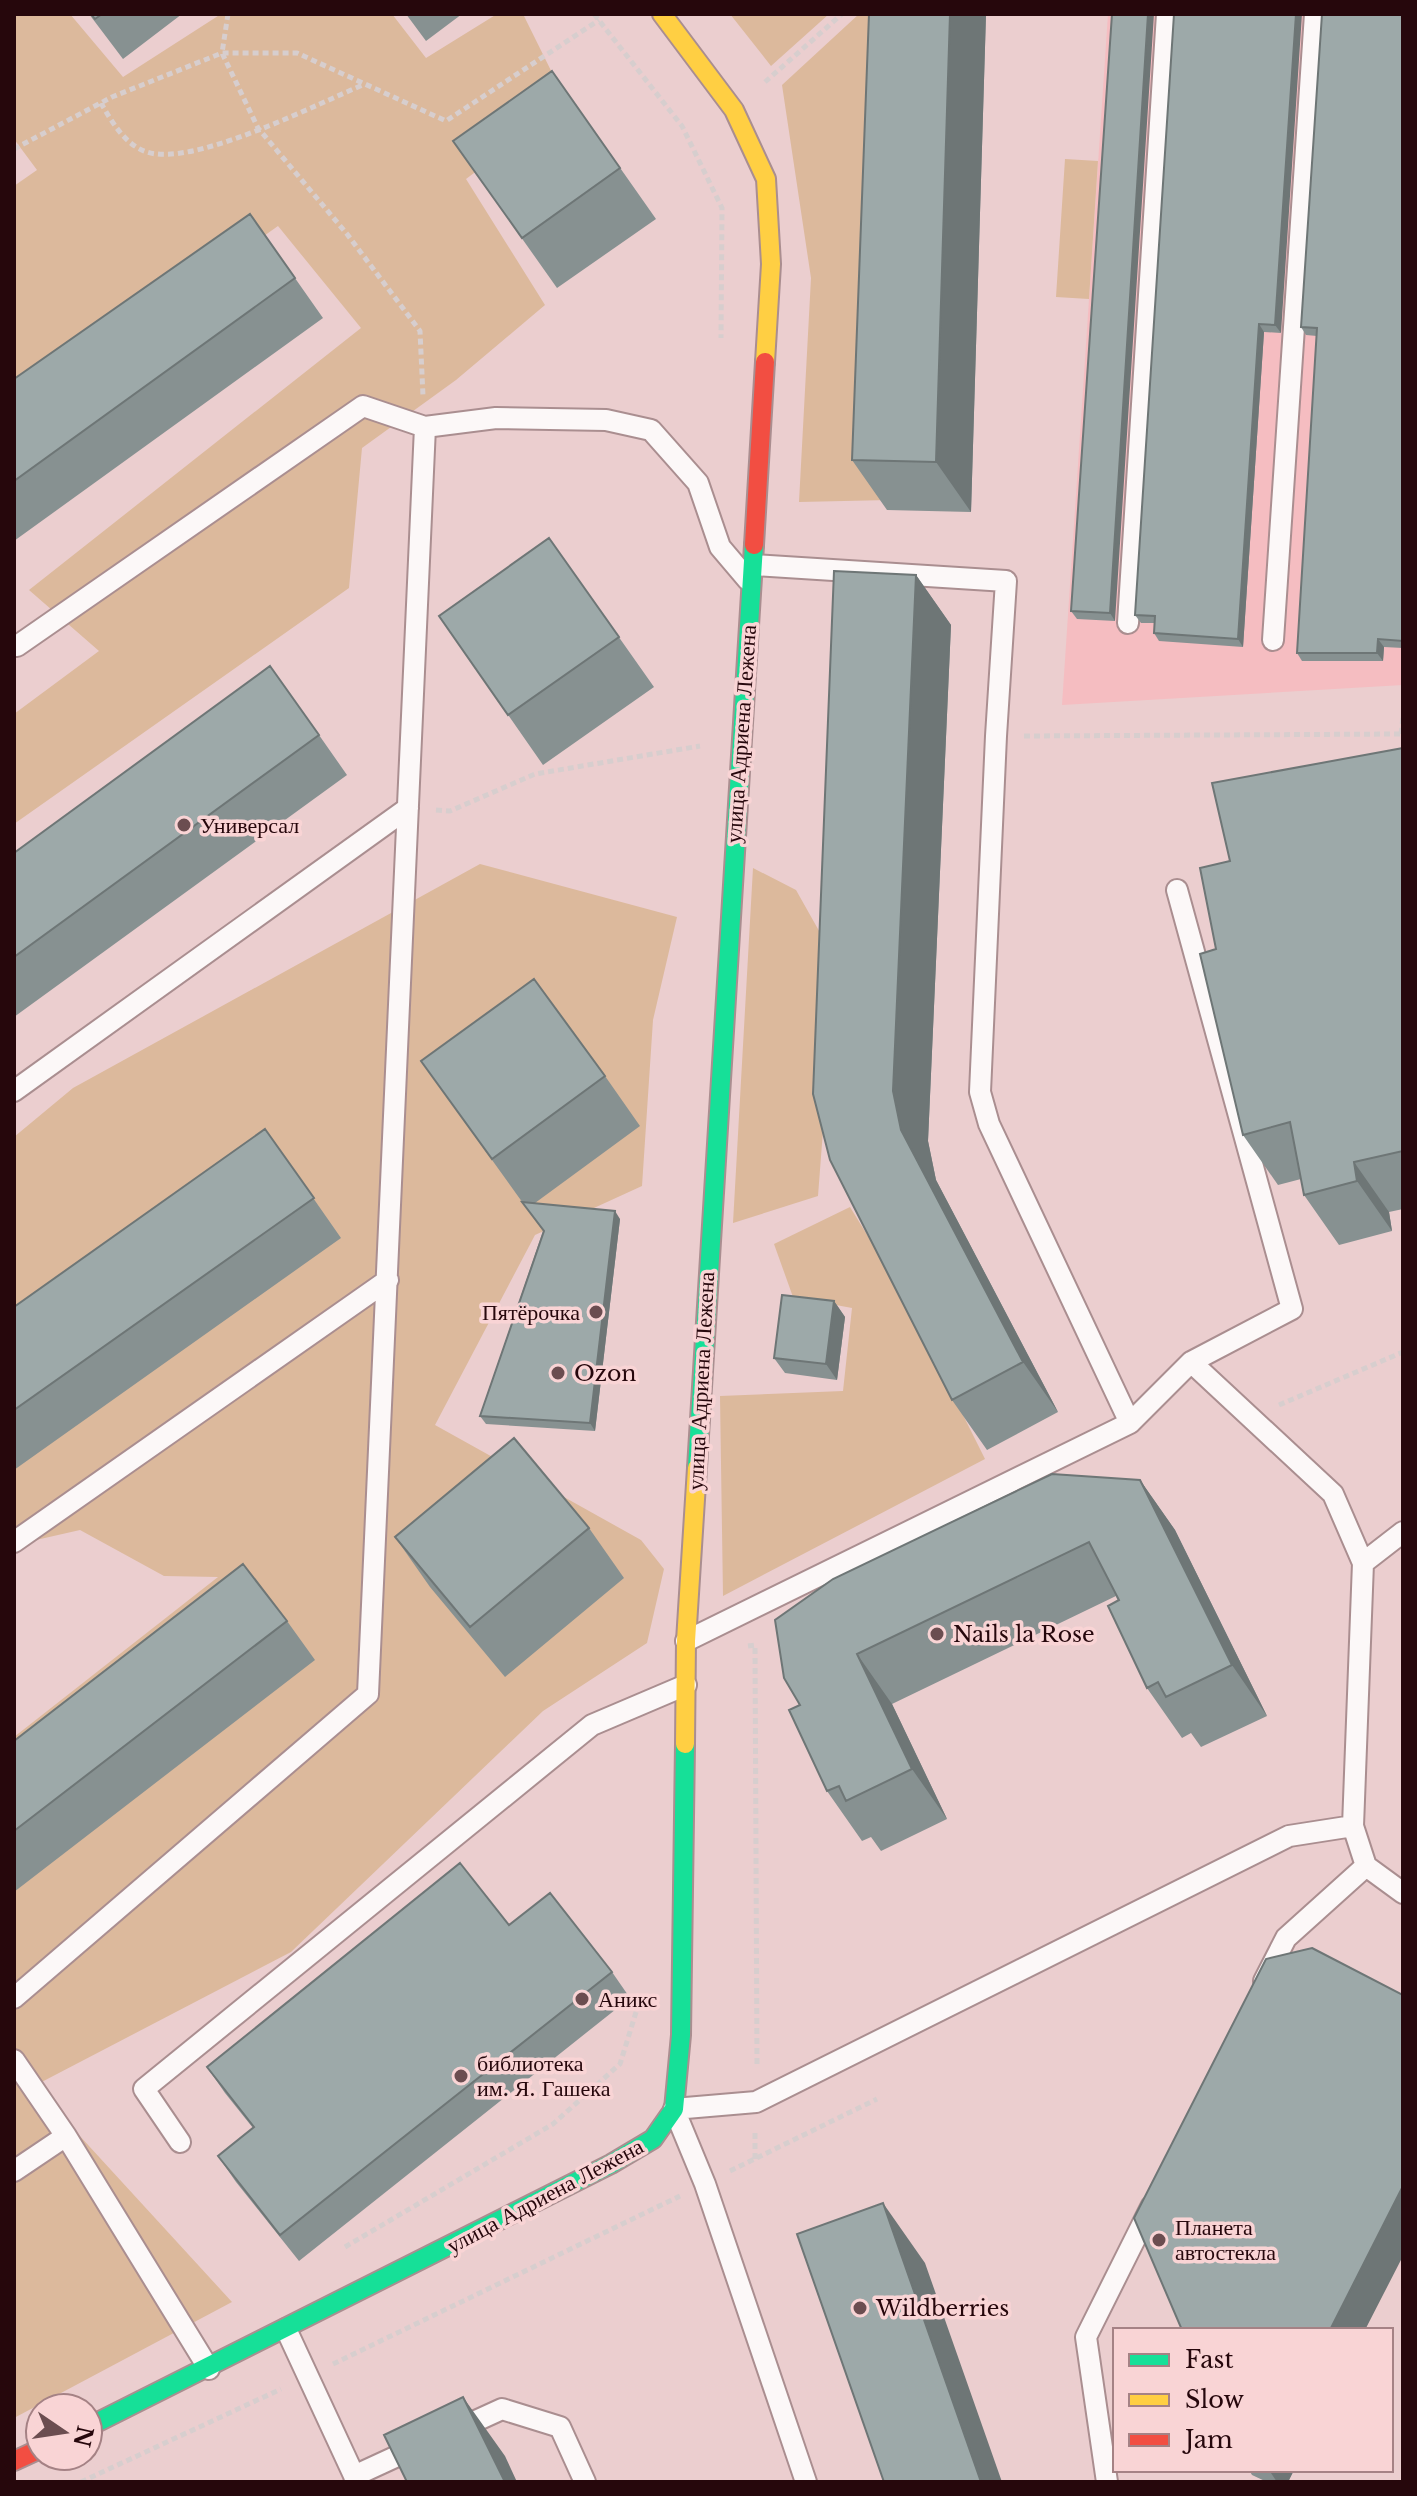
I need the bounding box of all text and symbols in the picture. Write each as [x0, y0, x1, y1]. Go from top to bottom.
street label: улица Адриена Лежена [720, 624, 762, 844]
place label: Универсал [200, 812, 299, 839]
marker: Универсал [175, 816, 193, 834]
street label: улица Адриена Лежена [682, 1271, 720, 1491]
place label: Пятёрочка [482, 1299, 580, 1326]
marker: Пятёрочка [587, 1303, 605, 1321]
place label: Ozon [574, 1360, 636, 1387]
marker: Ozon [549, 1364, 567, 1382]
place label: Nails la Rose [953, 1621, 1095, 1648]
marker: Nails la Rose [928, 1625, 946, 1643]
place label: Аникс [598, 1986, 658, 2013]
marker: Аникс [573, 1990, 591, 2008]
place label: библиотека им. Я. Гашека [477, 2050, 611, 2102]
marker: библиотека им. Я. Гашека [452, 2067, 470, 2085]
street label: улица Адриена Лежена [442, 2133, 648, 2259]
place label: Планета автостекла [1175, 2214, 1276, 2266]
marker: Планета автостекла [1150, 2231, 1168, 2249]
place label: Wildberries [875, 2295, 1009, 2322]
marker: Wildberries [851, 2299, 869, 2317]
legend [1113, 2328, 1393, 2472]
text: Fast [1185, 2345, 1233, 2374]
text: Slow [1185, 2385, 1244, 2414]
north arrow [24, 2392, 104, 2472]
text: N [67, 2423, 98, 2450]
text: Jam [1182, 2425, 1233, 2454]

